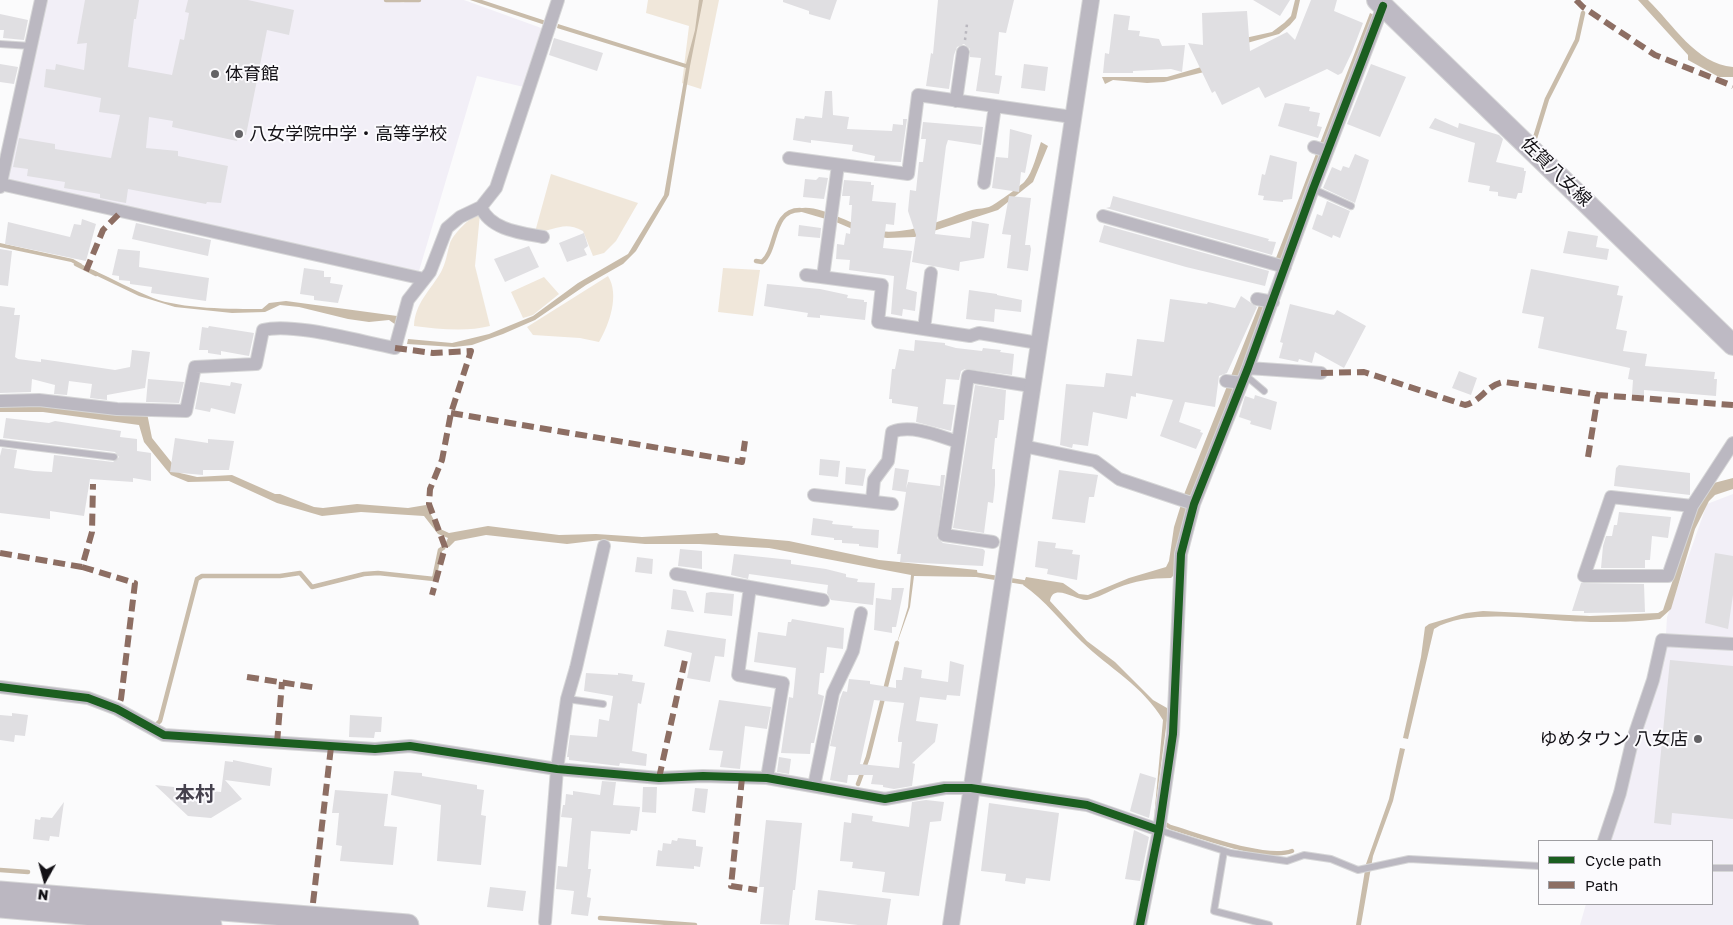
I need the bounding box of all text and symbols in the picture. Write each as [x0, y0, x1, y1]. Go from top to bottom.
place label: 体育館 [225, 63, 279, 85]
marker: 体育館 [209, 68, 221, 80]
place label: 八女学院中学・高等学校 [249, 123, 447, 145]
marker: 八女学院中学・高等学校 [233, 128, 245, 140]
street label: 佐賀八女線 [1516, 133, 1596, 211]
place label: ゆめタウン 八女店 [1540, 728, 1688, 750]
marker: ゆめタウン 八女店 [1692, 733, 1704, 745]
district label: 本村 [175, 783, 215, 807]
legend [1538, 840, 1713, 905]
text: Cycle path [1585, 851, 1661, 869]
north arrow [20, 855, 70, 905]
text: Path [1585, 876, 1618, 894]
text: N [37, 886, 49, 904]

